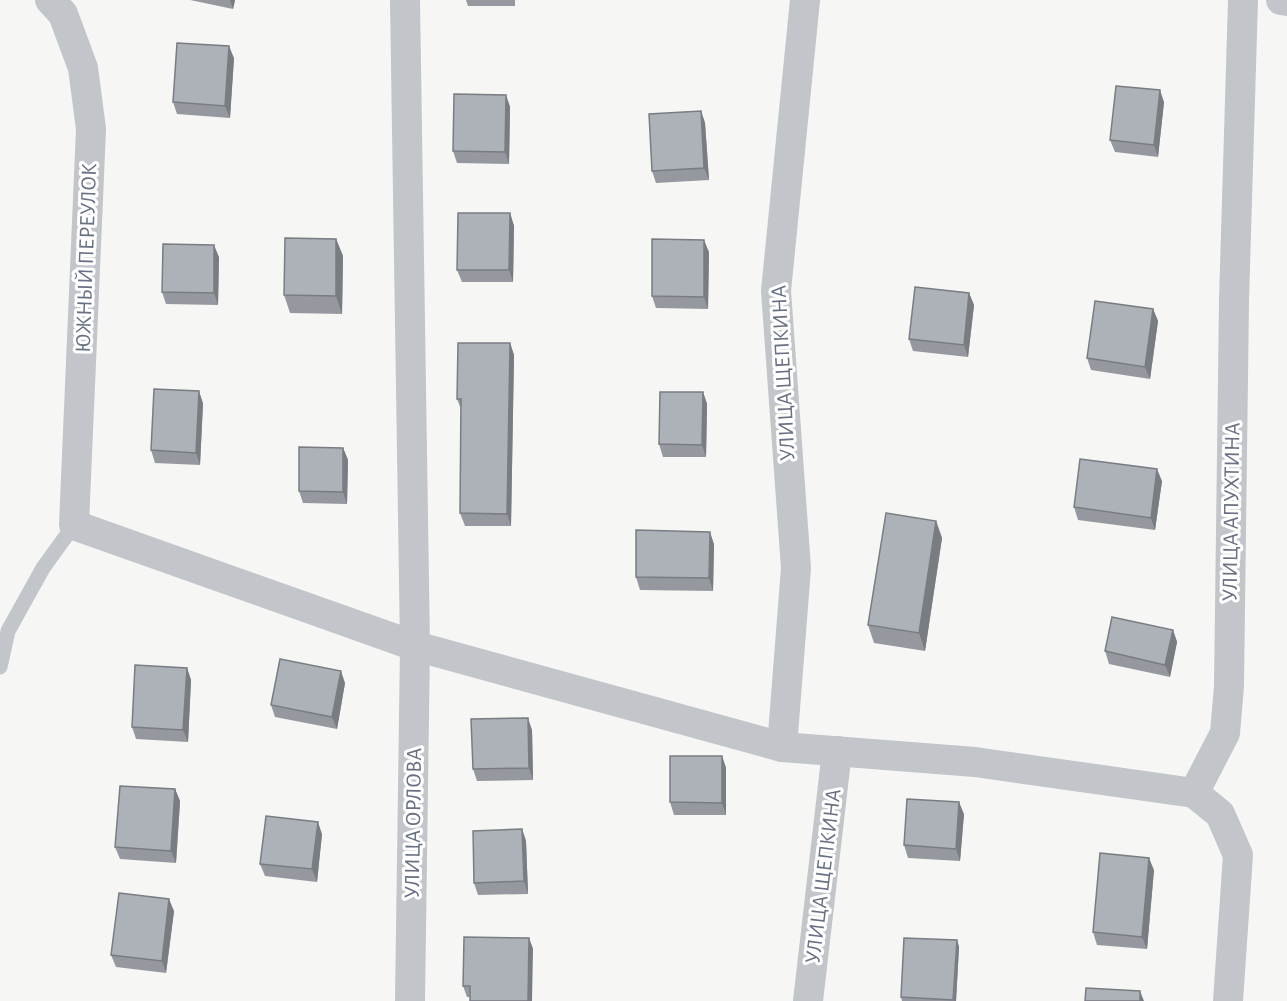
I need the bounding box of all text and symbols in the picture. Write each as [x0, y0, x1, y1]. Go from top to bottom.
street label: ЮЖНЫЙ ПЕРЕУЛОК [72, 163, 100, 353]
street label: УЛИЦА ЩЕПКИНА [767, 285, 799, 461]
street label: УЛИЦА АПУХТИНА [1218, 422, 1244, 602]
street label: УЛИЦА ОРЛОВА [401, 747, 425, 899]
street label: УЛИЦА ЩЕПКИНА [801, 787, 845, 965]

